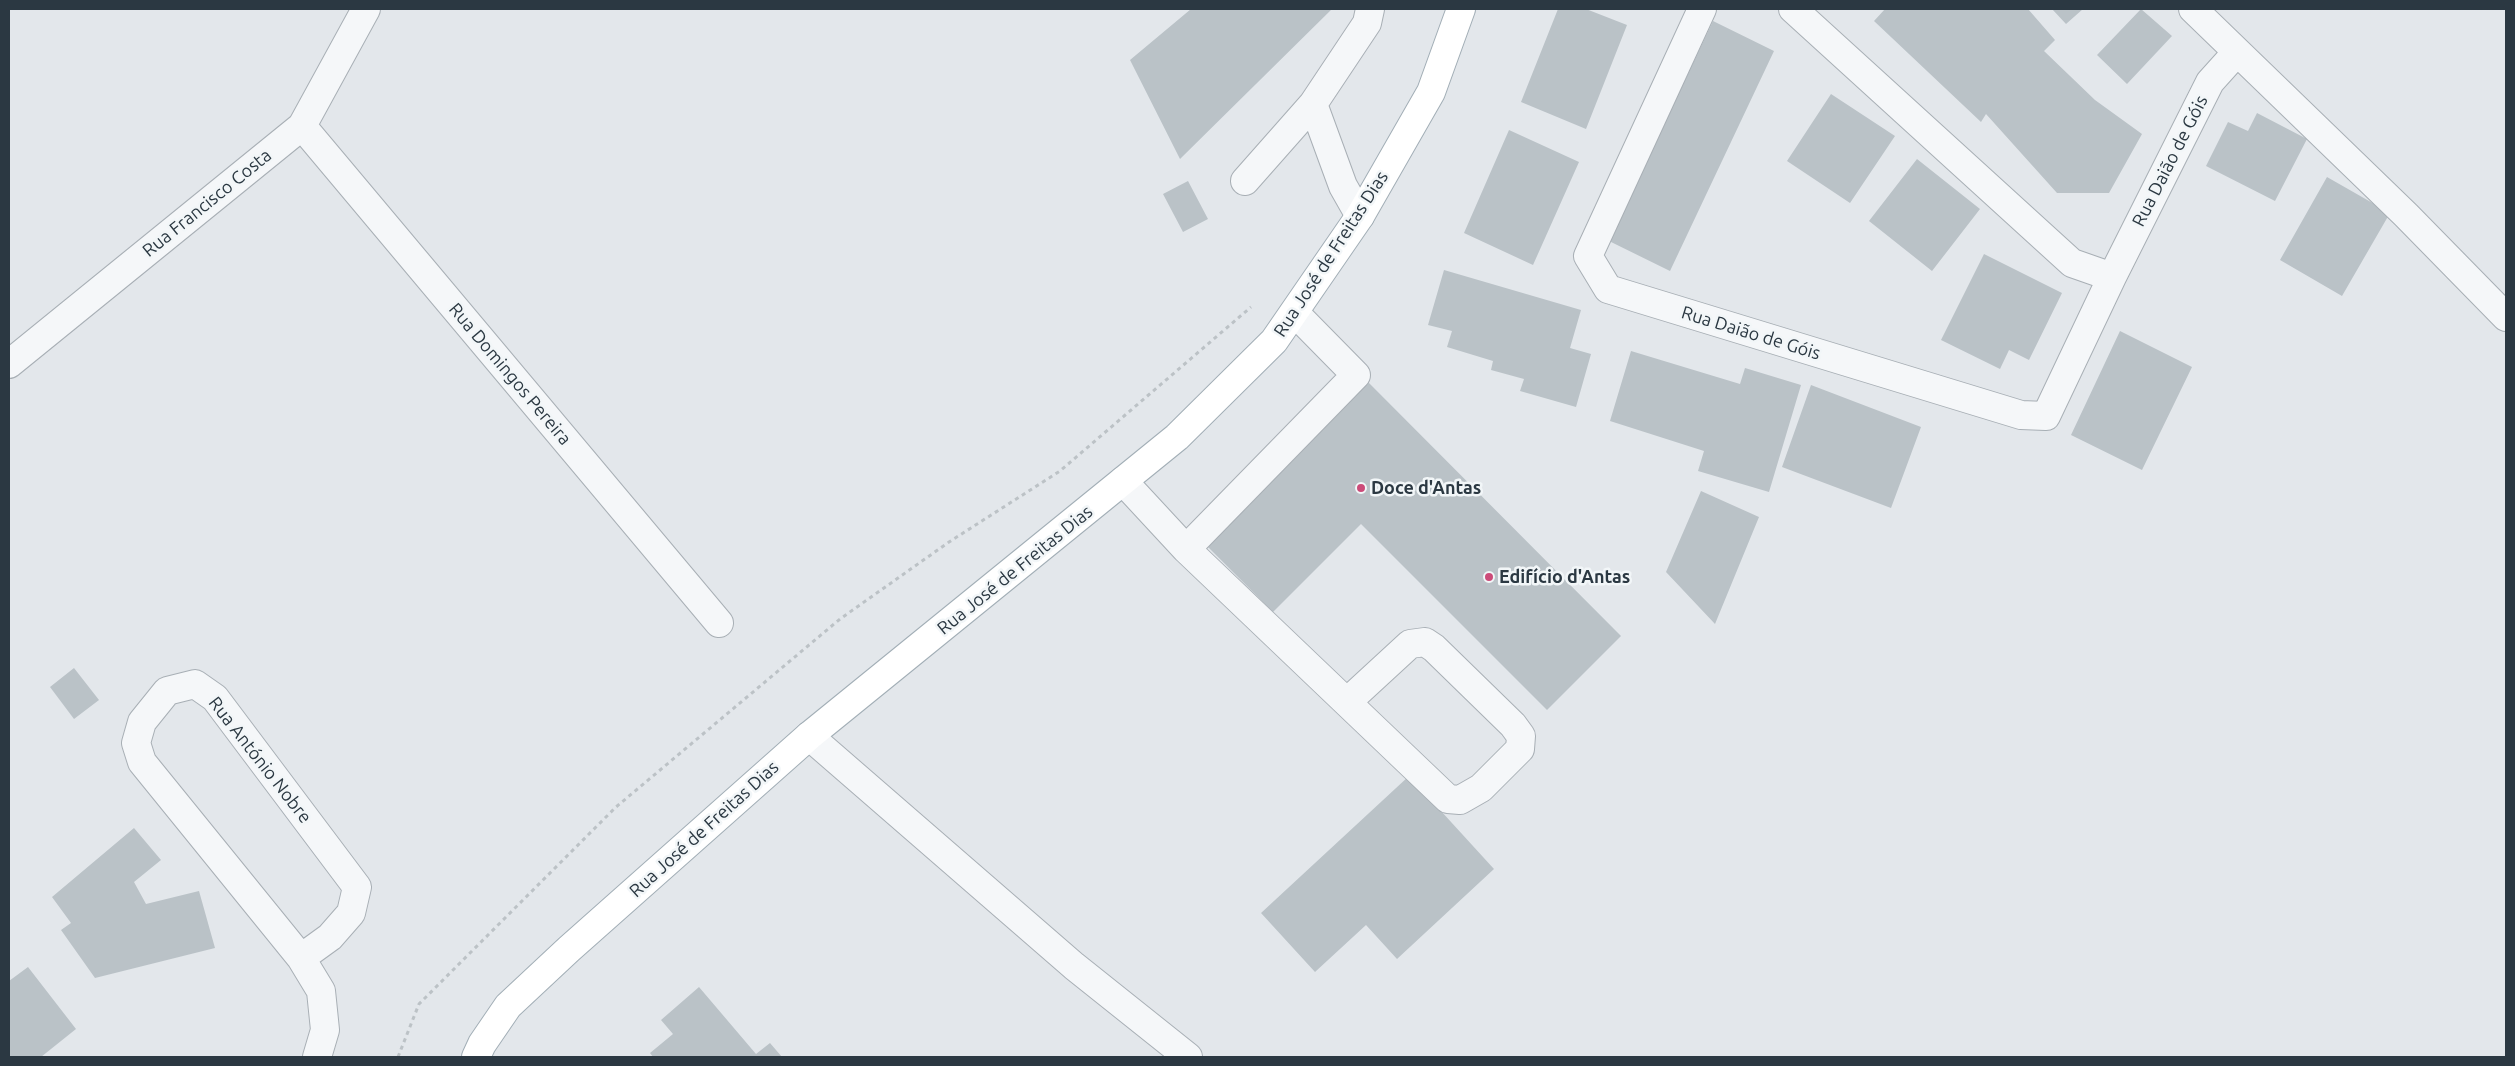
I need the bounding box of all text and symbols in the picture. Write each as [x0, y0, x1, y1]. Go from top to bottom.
street label: Rua Daião de Góis [2128, 92, 2212, 230]
street label: Rua Francisco Costa [138, 144, 276, 262]
street label: Rua José de Freitas Dias [1269, 167, 1393, 341]
street label: Rua Domingos Pereira [444, 299, 576, 449]
street label: Rua Daião de Góis [1679, 302, 1823, 364]
place label: Doce d'Antas [1371, 477, 1481, 499]
marker: Doce d'Antas [1355, 482, 1367, 494]
street label: Rua José de Freitas Dias [933, 501, 1097, 639]
place label: Edifício d'Antas [1499, 566, 1630, 588]
marker: Edifício d'Antas [1483, 571, 1495, 583]
street label: Rua António Nobre [204, 693, 316, 827]
street label: Rua José de Freitas Dias [625, 756, 783, 902]

